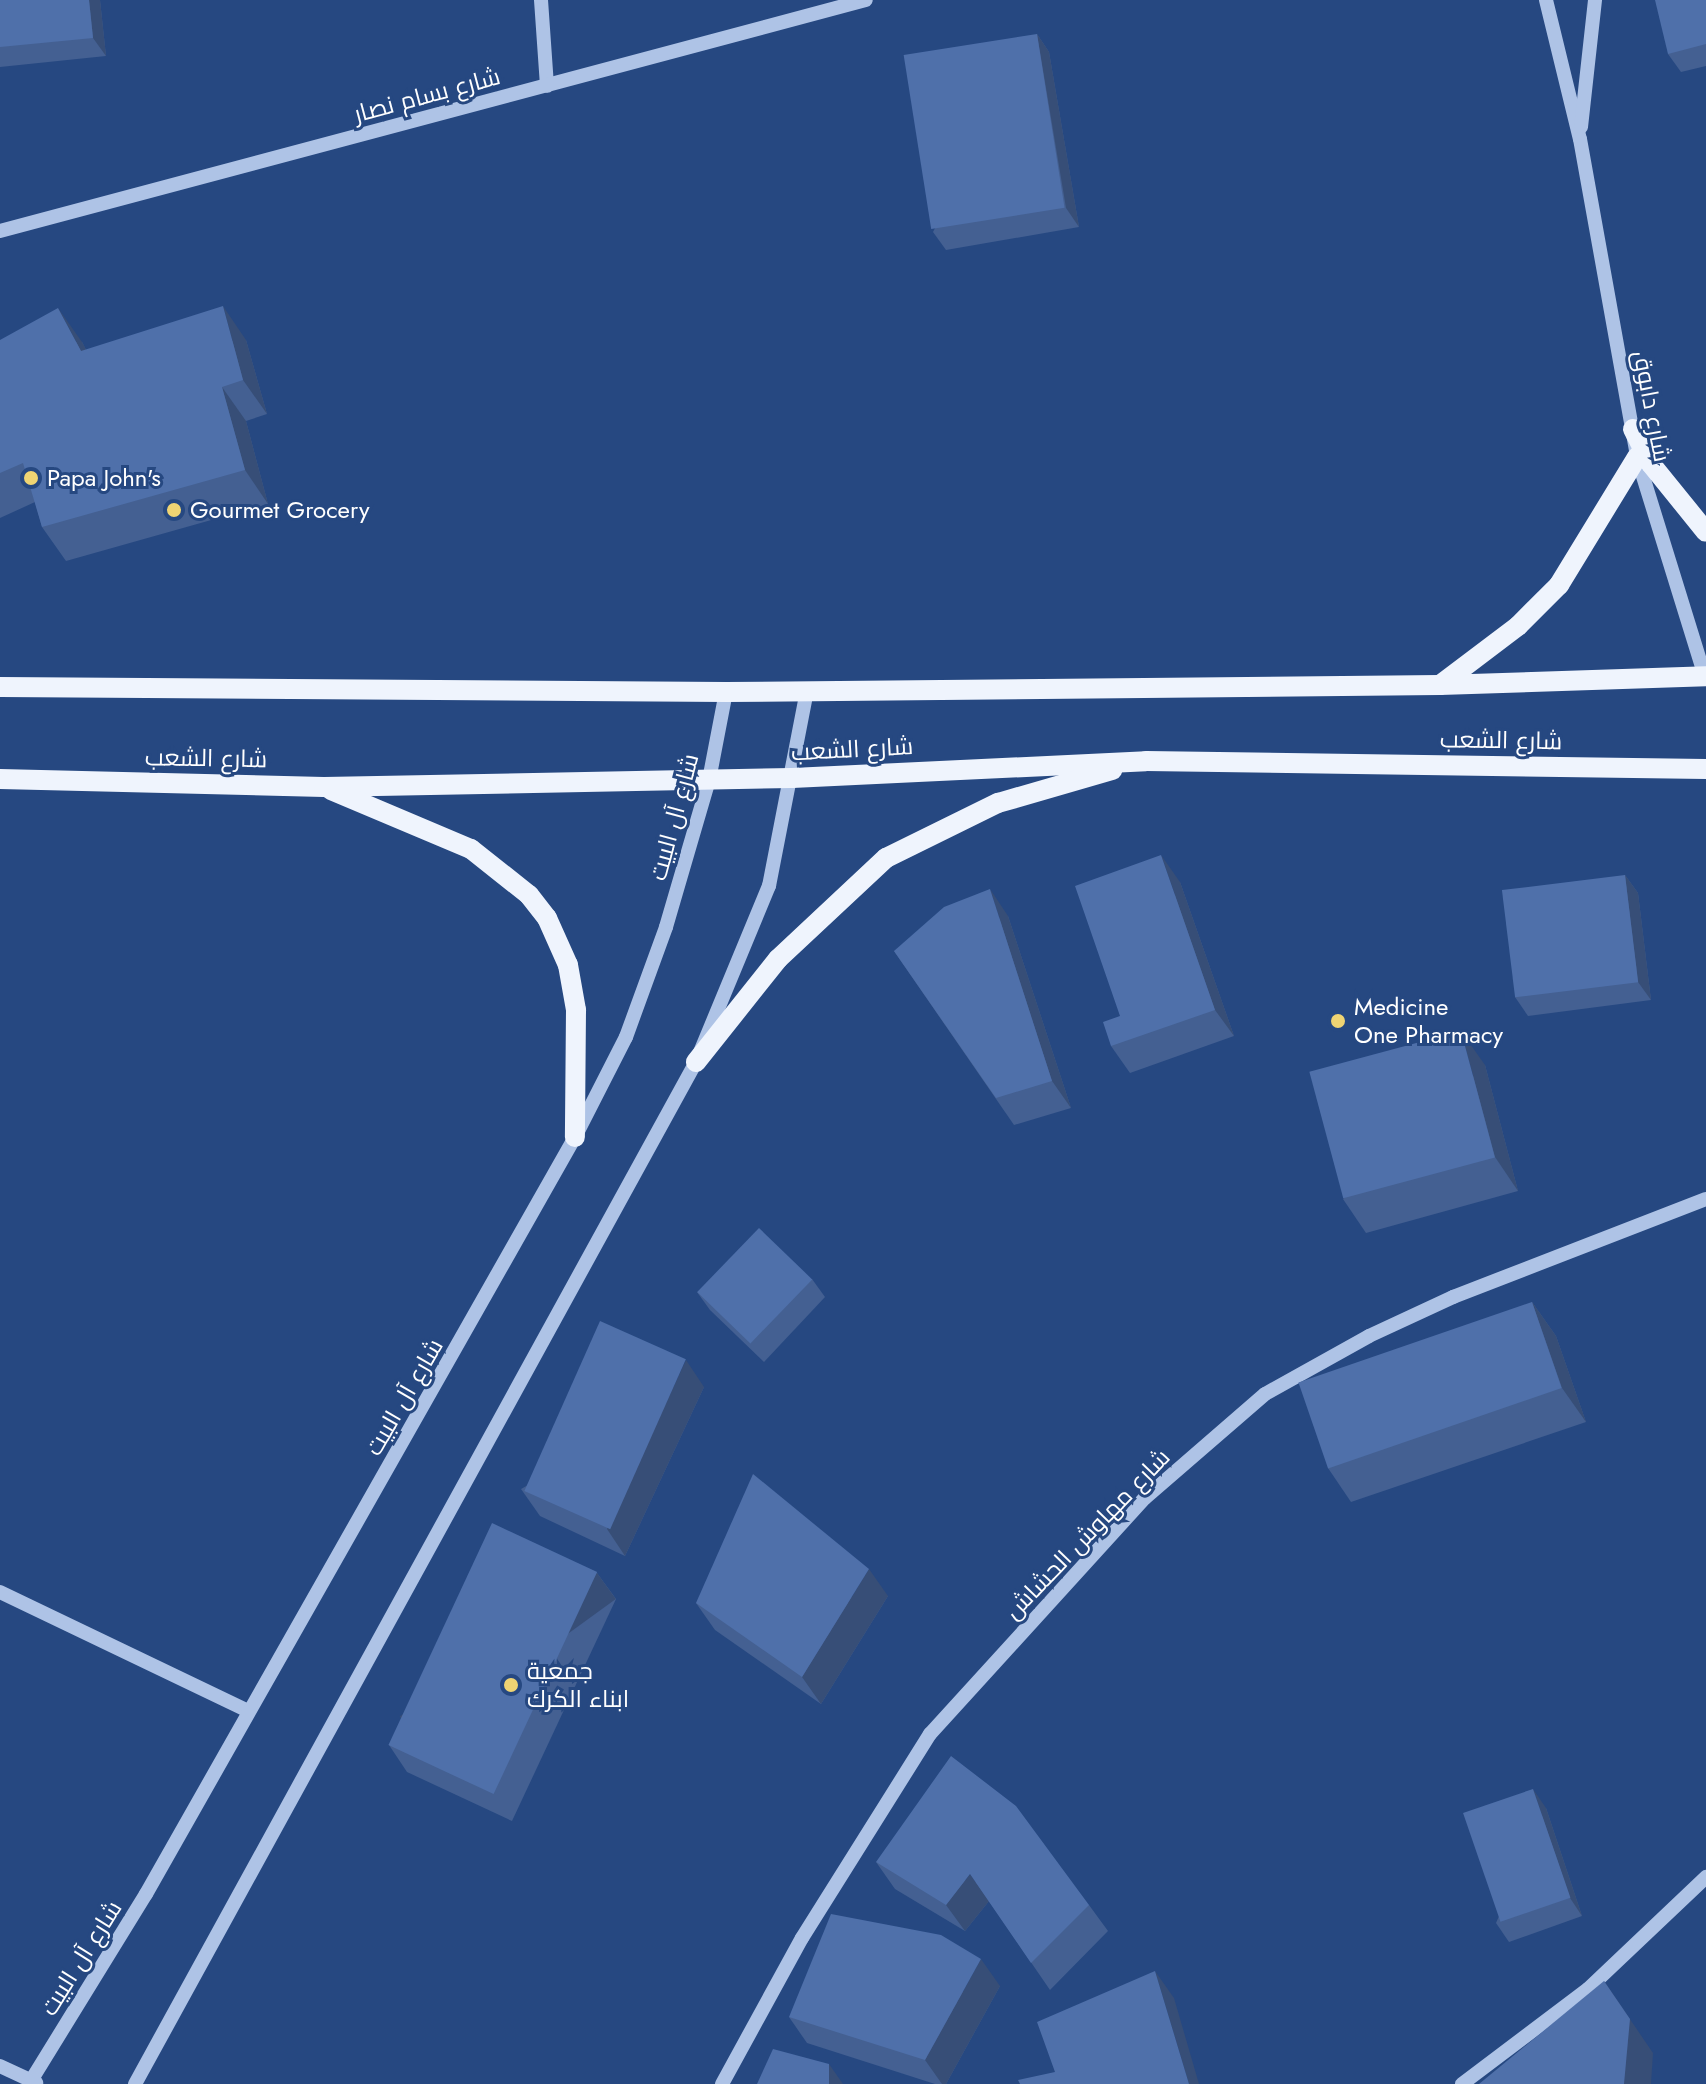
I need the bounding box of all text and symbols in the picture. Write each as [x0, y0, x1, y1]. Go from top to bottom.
street label: شارع بسام نصار [351, 62, 503, 128]
street label: شارع دابوق [1627, 348, 1677, 464]
place label: Papa John's [47, 464, 161, 492]
marker: Papa John's [22, 469, 40, 487]
place label: Gourmet Grocery [190, 496, 369, 524]
marker: Gourmet Grocery [165, 501, 183, 519]
street label: شارع الشعب [1440, 725, 1562, 755]
street label: شارع الشعب [790, 731, 914, 767]
street label: شارع الشعب [145, 743, 267, 773]
street label: شارع آل البيت [643, 750, 705, 884]
place label: Medicine One Pharmacy [1354, 993, 1503, 1049]
marker: Medicine One Pharmacy [1329, 1012, 1347, 1030]
street label: شارع آل البيت [359, 1333, 449, 1461]
street label: شارع مهاوش الحشاش [998, 1443, 1176, 1625]
place label: جمعية ابناء الكرك [527, 1657, 629, 1713]
marker: جمعية ابناء الكرك [502, 1676, 520, 1694]
street label: شارع آل البيت [34, 1895, 128, 2021]

